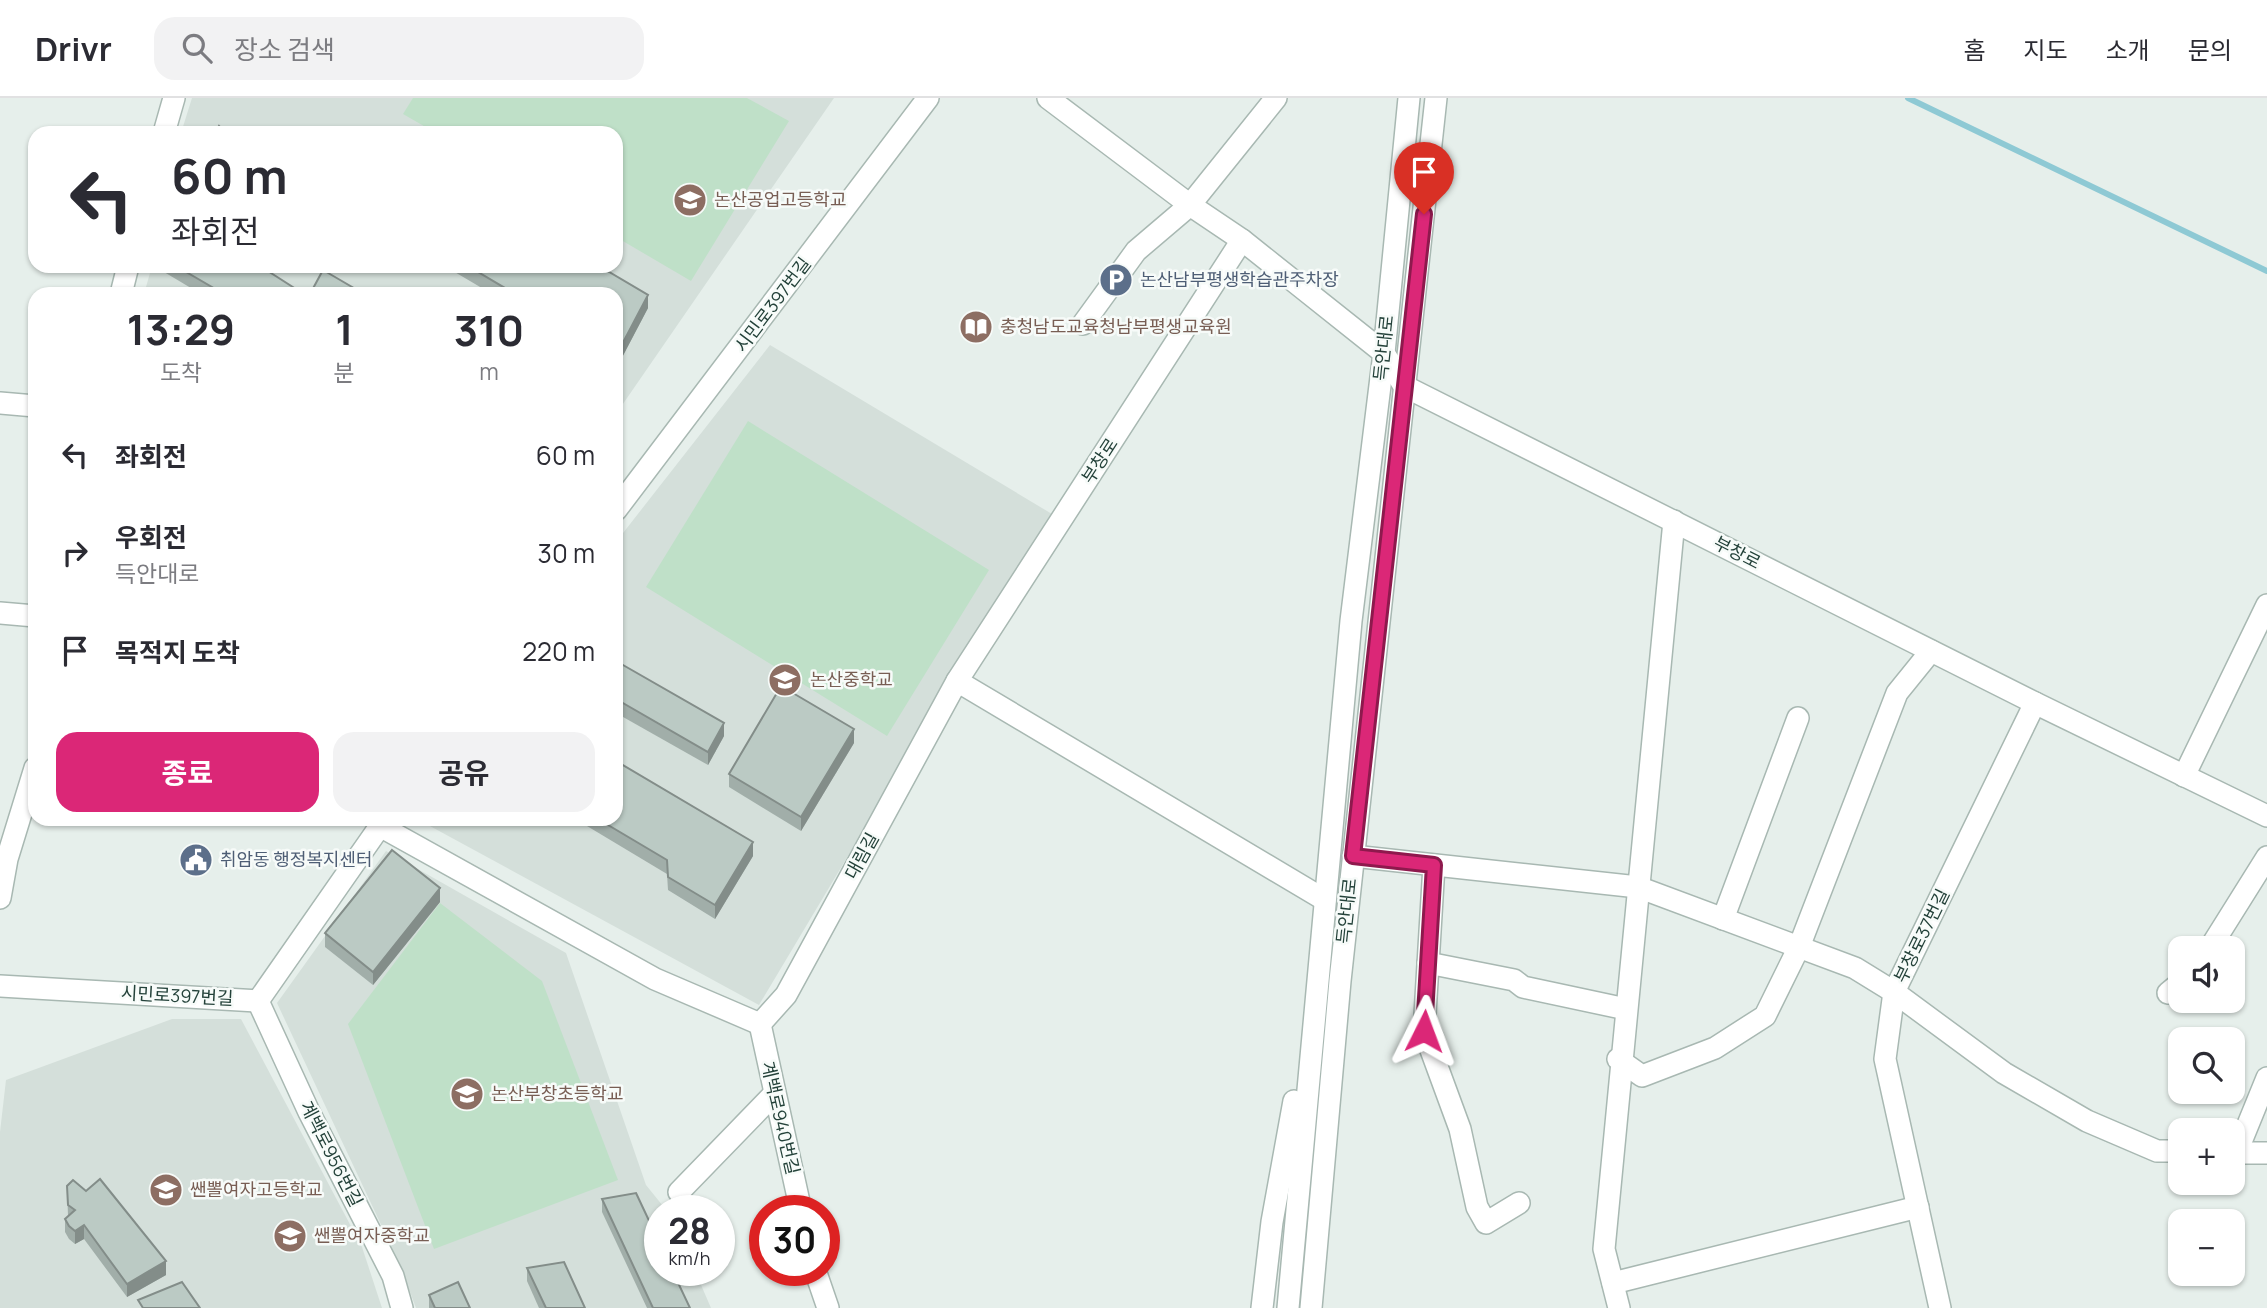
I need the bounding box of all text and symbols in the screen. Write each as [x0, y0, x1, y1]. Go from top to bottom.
search box [154, 17, 644, 80]
text: Drivr [35, 26, 112, 71]
icon: search [178, 29, 216, 67]
text: 장소 검색 [234, 31, 335, 67]
text: 홈 [1963, 33, 1985, 66]
text: 지도 [2023, 33, 2068, 66]
text: 소개 [2106, 33, 2150, 66]
text: 문의 [2188, 33, 2232, 66]
text: 60 m [171, 142, 288, 209]
pin [1394, 142, 1454, 214]
icon: arrive [1405, 153, 1443, 191]
icon: left [56, 154, 147, 245]
school or university icon: 논산공업고등학교 [671, 181, 709, 219]
place label: 논산공업고등학교 [714, 187, 846, 211]
text: 좌회전 [171, 209, 259, 253]
street label: 시민로397번길 [729, 252, 816, 357]
parking icon: 논산남부평생학습관주차장 [1097, 261, 1135, 299]
place label: 논산남부평생학습관주차장 [1140, 267, 1339, 291]
text: 13:29 [127, 300, 235, 358]
text: 1 [335, 300, 354, 358]
text: 310 [454, 301, 524, 359]
library icon: 충청남도교육청남부평생교육원 [957, 308, 995, 346]
place label: 충청남도교육청남부평생교육원 [1000, 314, 1232, 338]
street label: 득안대로 [1368, 314, 1398, 382]
text: m [479, 355, 499, 387]
text: 도착 [160, 356, 202, 388]
text: 분 [334, 356, 355, 388]
street label: 부창로 [1076, 433, 1123, 488]
icon: left [56, 436, 94, 474]
text: 60 m [536, 437, 595, 473]
text: 좌회전 [115, 438, 187, 474]
text: 우회전 [115, 519, 187, 555]
street label: 부창로 [1710, 530, 1765, 574]
icon: right [56, 534, 94, 572]
text: 30 m [538, 535, 595, 571]
text: 득안대로 [115, 557, 200, 589]
icon: arrive [56, 632, 94, 670]
text: 220 m [522, 633, 595, 669]
text: 목적지 도착 [115, 634, 240, 670]
school or university icon: 논산중학교 [766, 661, 804, 699]
place label: 논산중학교 [810, 667, 893, 691]
button: 종료 [56, 732, 319, 812]
button: 공유 [333, 732, 595, 812]
street label: 대림길 [839, 828, 884, 883]
public building icon: 취암동 행정복지센터 [177, 841, 215, 879]
place label: 취암동 행정복지센터 [220, 847, 373, 871]
street label: 득안대로 [1331, 877, 1361, 945]
street label: 부창로37번길 [1888, 885, 1954, 987]
map controls [2168, 936, 2245, 1286]
button: sound [2168, 936, 2245, 1013]
street label: 시민로397번길 [120, 980, 234, 1010]
position arrow [1387, 994, 1461, 1068]
button: search [2168, 1027, 2245, 1104]
street label: 계백로940번길 [756, 1059, 806, 1177]
school or university icon: 논산부창초등학교 [448, 1075, 486, 1113]
place label: 논산부창초등학교 [491, 1081, 623, 1105]
street label: 계백로956번길 [295, 1097, 369, 1210]
button: + [2168, 1118, 2245, 1195]
school or university icon: 쌘뽈여자고등학교 [147, 1171, 185, 1209]
place label: 쌘뽈여자고등학교 [190, 1177, 322, 1201]
speed limit sign: 30 [749, 1195, 840, 1286]
text: 28 [668, 1207, 711, 1255]
button: − [2168, 1209, 2245, 1286]
school or university icon: 쌘뽈여자중학교 [271, 1217, 309, 1255]
place label: 쌘뽈여자중학교 [314, 1223, 430, 1247]
text: km/h [669, 1246, 710, 1270]

